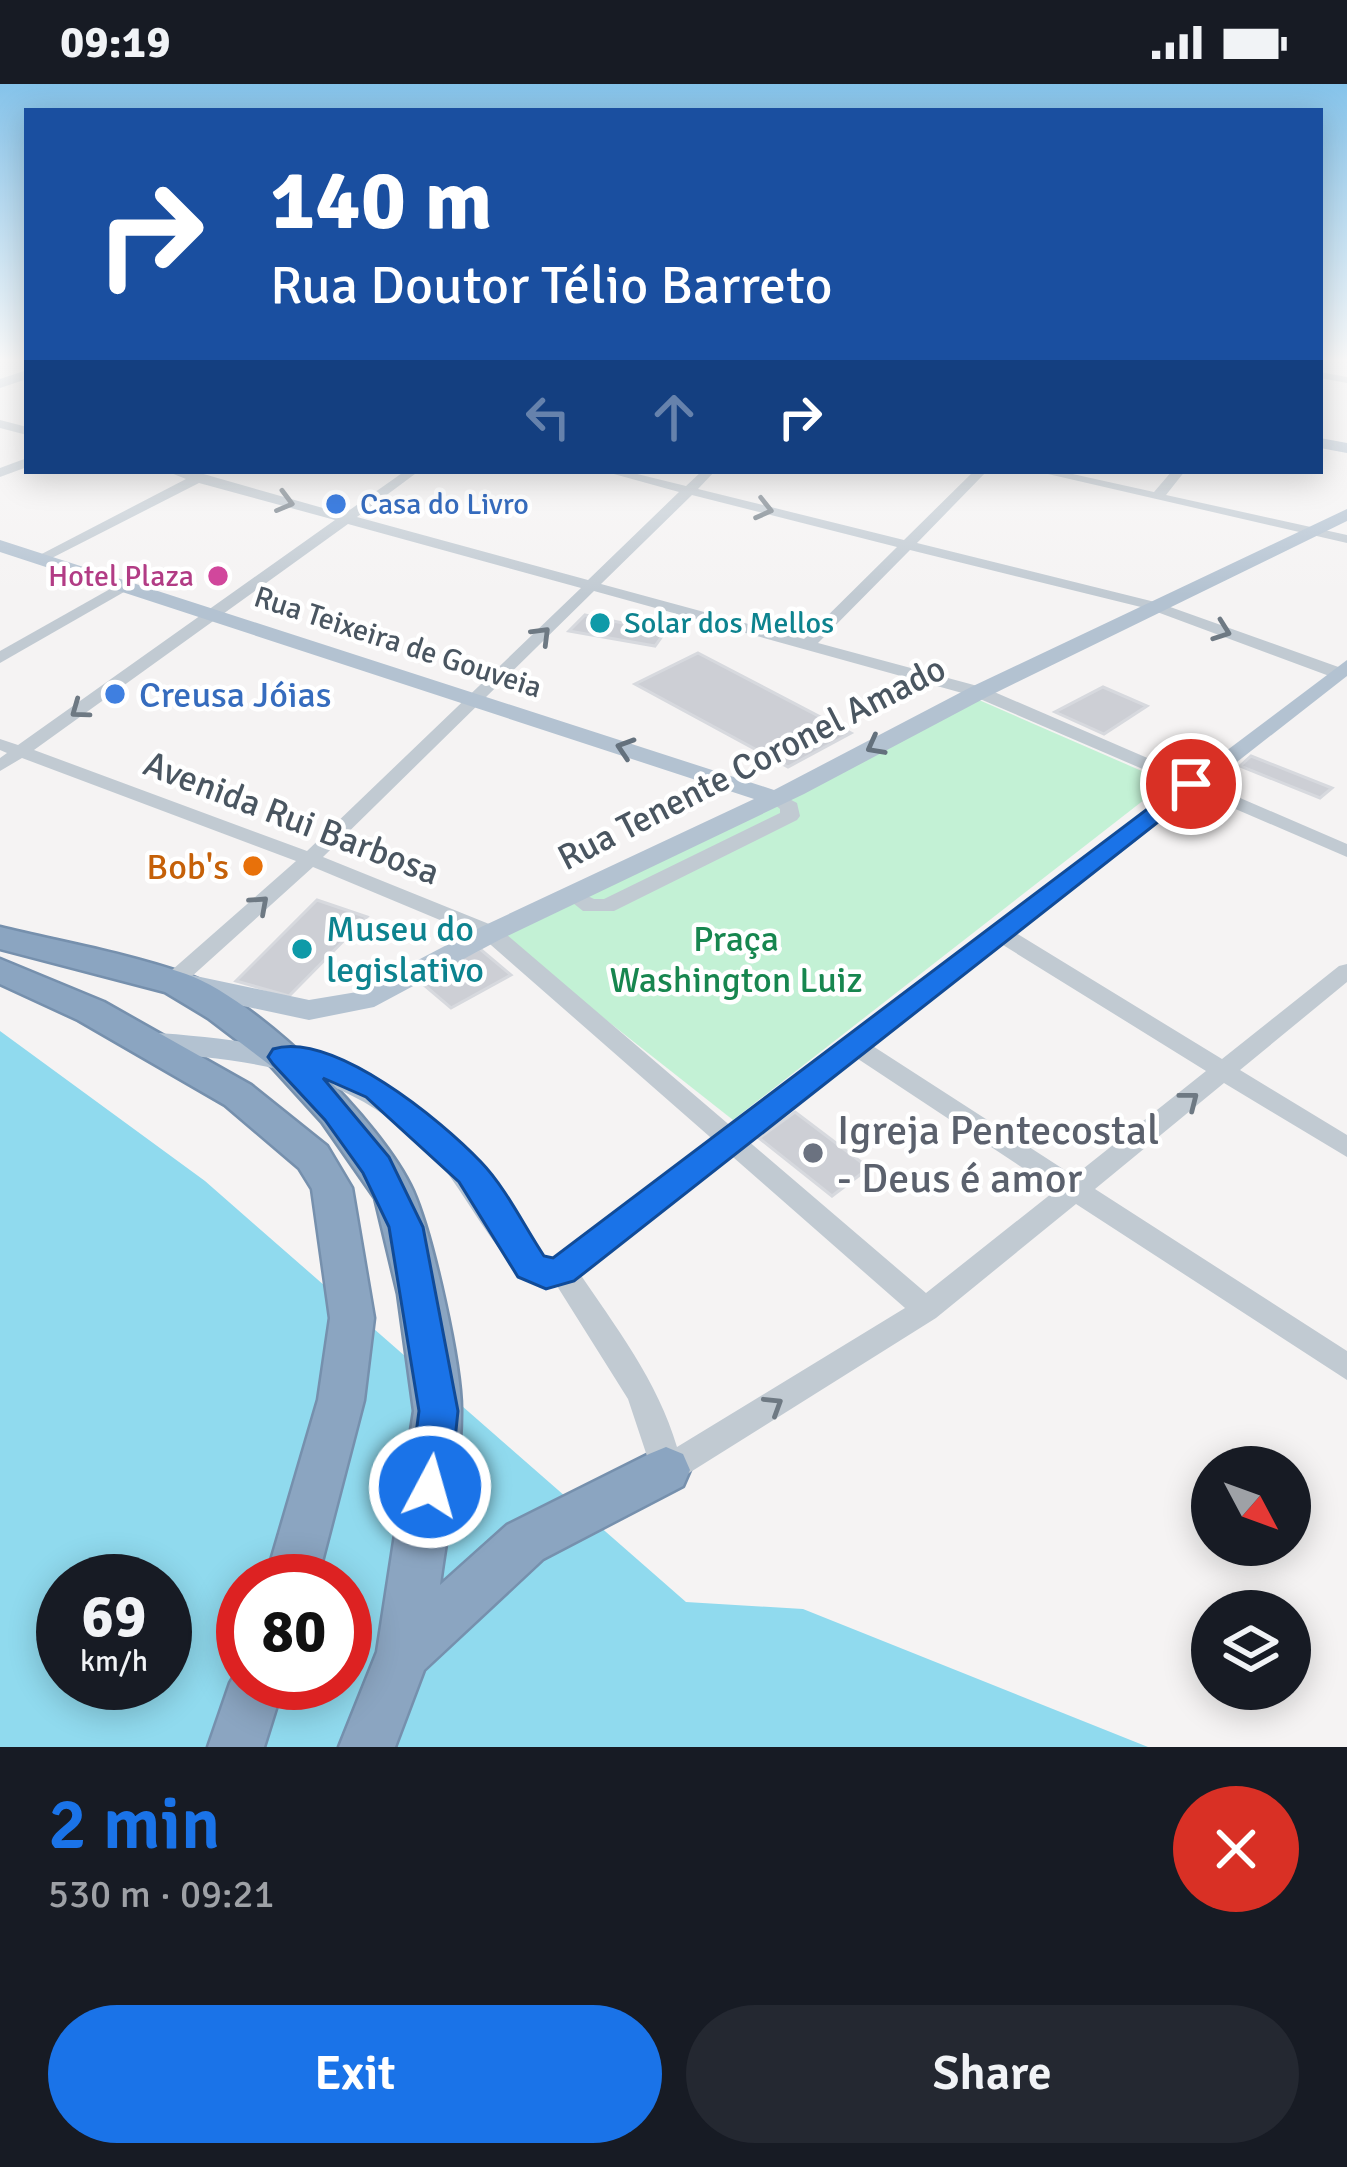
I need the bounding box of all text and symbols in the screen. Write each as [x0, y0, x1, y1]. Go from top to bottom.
text: 09:19 [60, 15, 170, 70]
text: 140 m [270, 149, 492, 253]
icon: right [72, 156, 228, 312]
text: Rua Doutor Télio Barreto [270, 252, 832, 319]
icon: left [515, 384, 581, 450]
icon: ahead [641, 384, 707, 450]
icon: right [767, 384, 833, 450]
place label: Casa do Livro [360, 486, 529, 523]
one-way arrow [274, 487, 294, 512]
marker: Casa do Livro [323, 491, 349, 517]
one-way arrow [753, 495, 774, 520]
place label: Hotel Plaza [48, 558, 194, 595]
marker: Hotel Plaza [205, 563, 231, 589]
street label: Rua Teixeira de Gouveia [249, 578, 546, 706]
place label: Solar dos Mellos [624, 605, 834, 642]
marker: Solar dos Mellos [587, 610, 613, 636]
one-way arrow [1210, 617, 1231, 641]
one-way arrow [528, 627, 550, 649]
street label: Rua Tenente Coronel Amado [550, 646, 953, 881]
place label: Creusa Jóias [139, 673, 332, 718]
marker: Creusa Jóias [102, 681, 128, 707]
one-way arrow [70, 696, 92, 718]
one-way arrow [866, 732, 888, 755]
pin [1140, 733, 1242, 835]
one-way arrow [616, 738, 637, 762]
street label: Avenida Rui Barbosa [137, 741, 446, 896]
icon: arrive [1158, 751, 1224, 817]
place label: Bob's [146, 845, 229, 890]
marker: Bob's [240, 853, 266, 879]
one-way arrow [246, 897, 267, 918]
place label: Museu do legislativo [326, 907, 484, 993]
park label: Praça Washington Luiz [609, 917, 863, 1003]
marker: Museu do legislativo [289, 936, 315, 962]
one-way arrow [1177, 1093, 1199, 1114]
place label: Igreja Pentecostal - Deus é amor [837, 1105, 1159, 1204]
marker: Igreja Pentecostal - Deus é amor [800, 1140, 826, 1166]
one-way arrow [761, 1397, 783, 1419]
position arrow [367, 1424, 493, 1550]
north arrow [1191, 1446, 1311, 1566]
map controls [1191, 1446, 1311, 1710]
speed limit sign: 80 [216, 1554, 372, 1710]
text: 69 [82, 1580, 146, 1654]
button: layers [1191, 1590, 1311, 1710]
text: km/h [80, 1643, 148, 1680]
text: 2 min [48, 1780, 220, 1869]
button: close [1173, 1786, 1299, 1912]
text: 530 m · 09:21 [48, 1870, 275, 1918]
button: Exit [48, 2005, 662, 2143]
button: Share [686, 2005, 1299, 2143]

